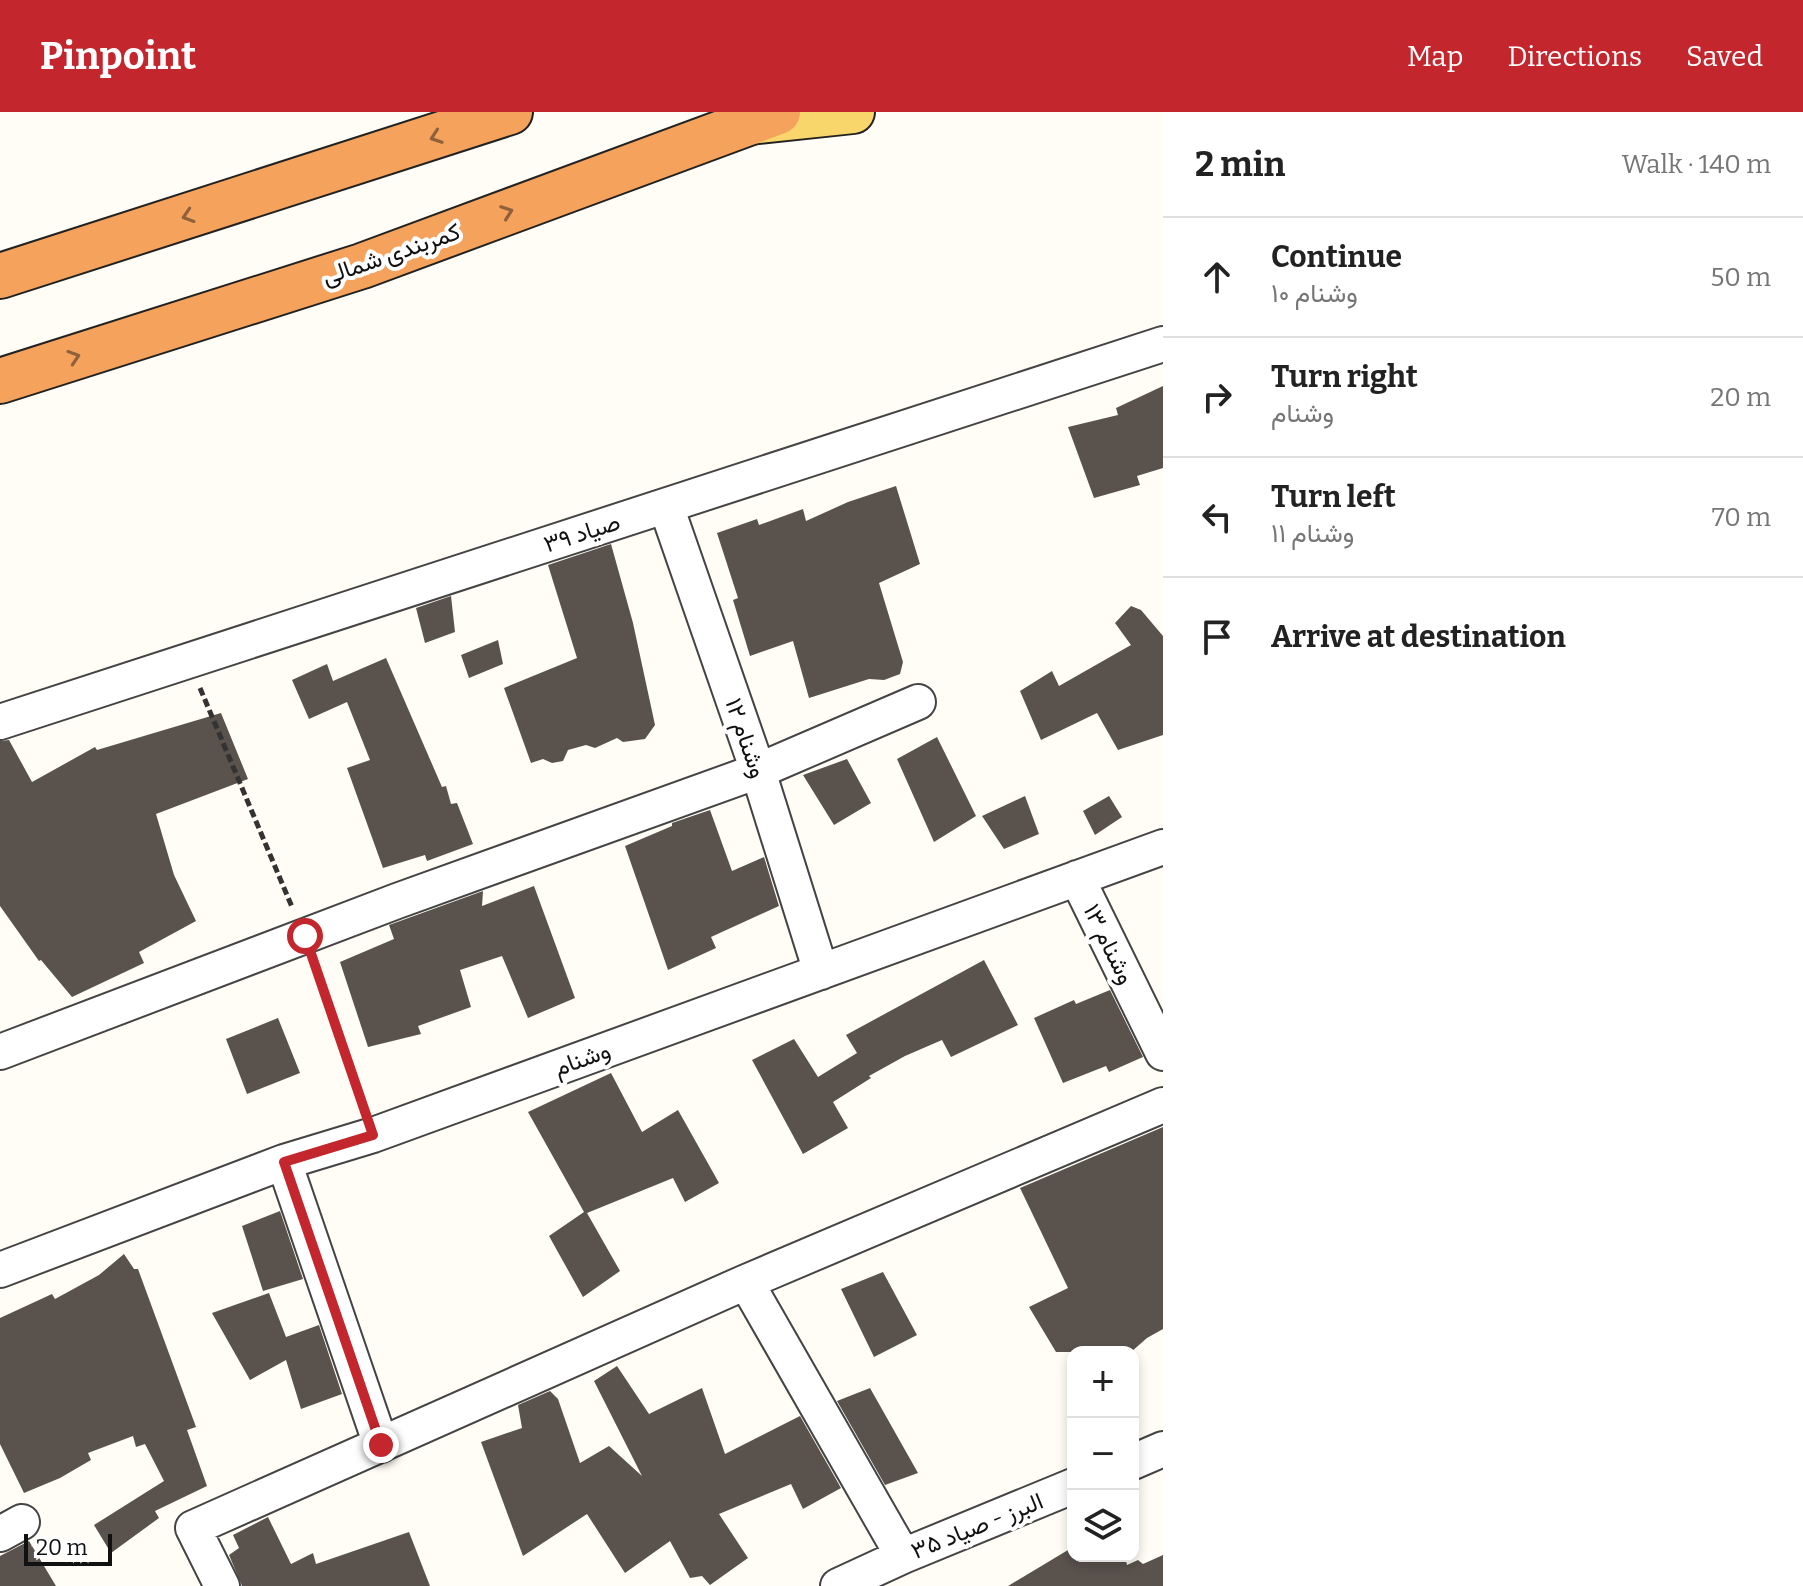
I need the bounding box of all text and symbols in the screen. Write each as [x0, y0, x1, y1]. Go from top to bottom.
text: Pinpoint [40, 33, 196, 79]
text: Map [1407, 40, 1463, 73]
text: Directions [1507, 40, 1642, 73]
text: Saved [1686, 40, 1763, 73]
one-way arrow [430, 128, 444, 144]
text: 2 min [1195, 144, 1285, 185]
text: Walk · 140 m [1622, 149, 1771, 180]
one-way arrow [499, 205, 513, 222]
one-way arrow [182, 207, 196, 223]
street label: کمربندی شمالی [318, 217, 464, 292]
text: Continue [1271, 239, 1402, 275]
icon: ahead [1195, 255, 1239, 299]
text: 50 m [1710, 262, 1771, 293]
text: وشنام ۱۰ [1271, 278, 1358, 309]
one-way arrow [67, 350, 81, 366]
text: Turn right [1271, 359, 1418, 395]
icon: right [1195, 375, 1239, 419]
text: 20 m [1710, 382, 1771, 413]
text: وشنام [1271, 398, 1334, 429]
text: Turn left [1271, 479, 1396, 515]
icon: left [1195, 495, 1239, 539]
text: 70 m [1712, 502, 1771, 533]
street label: صیاد ۳۹ [540, 508, 624, 558]
text: وشنام ۱۱ [1271, 518, 1354, 549]
icon: arrive [1195, 615, 1239, 659]
text: Arrive at destination [1271, 619, 1566, 655]
street label: وشنام ۱۲ [717, 694, 773, 782]
street label: وشنام ۱۳ [1076, 899, 1140, 990]
route start [287, 918, 323, 954]
street label: وشنام [550, 1036, 615, 1084]
map controls [1067, 1346, 1139, 1562]
button: + [1067, 1346, 1139, 1418]
button: − [1067, 1418, 1139, 1490]
route end [363, 1427, 399, 1463]
street label: البرز - صیاد ۳۵ [907, 1487, 1047, 1566]
button: layers [1067, 1490, 1139, 1562]
scale bar [24, 1530, 112, 1566]
text: 20 m [36, 1534, 87, 1561]

